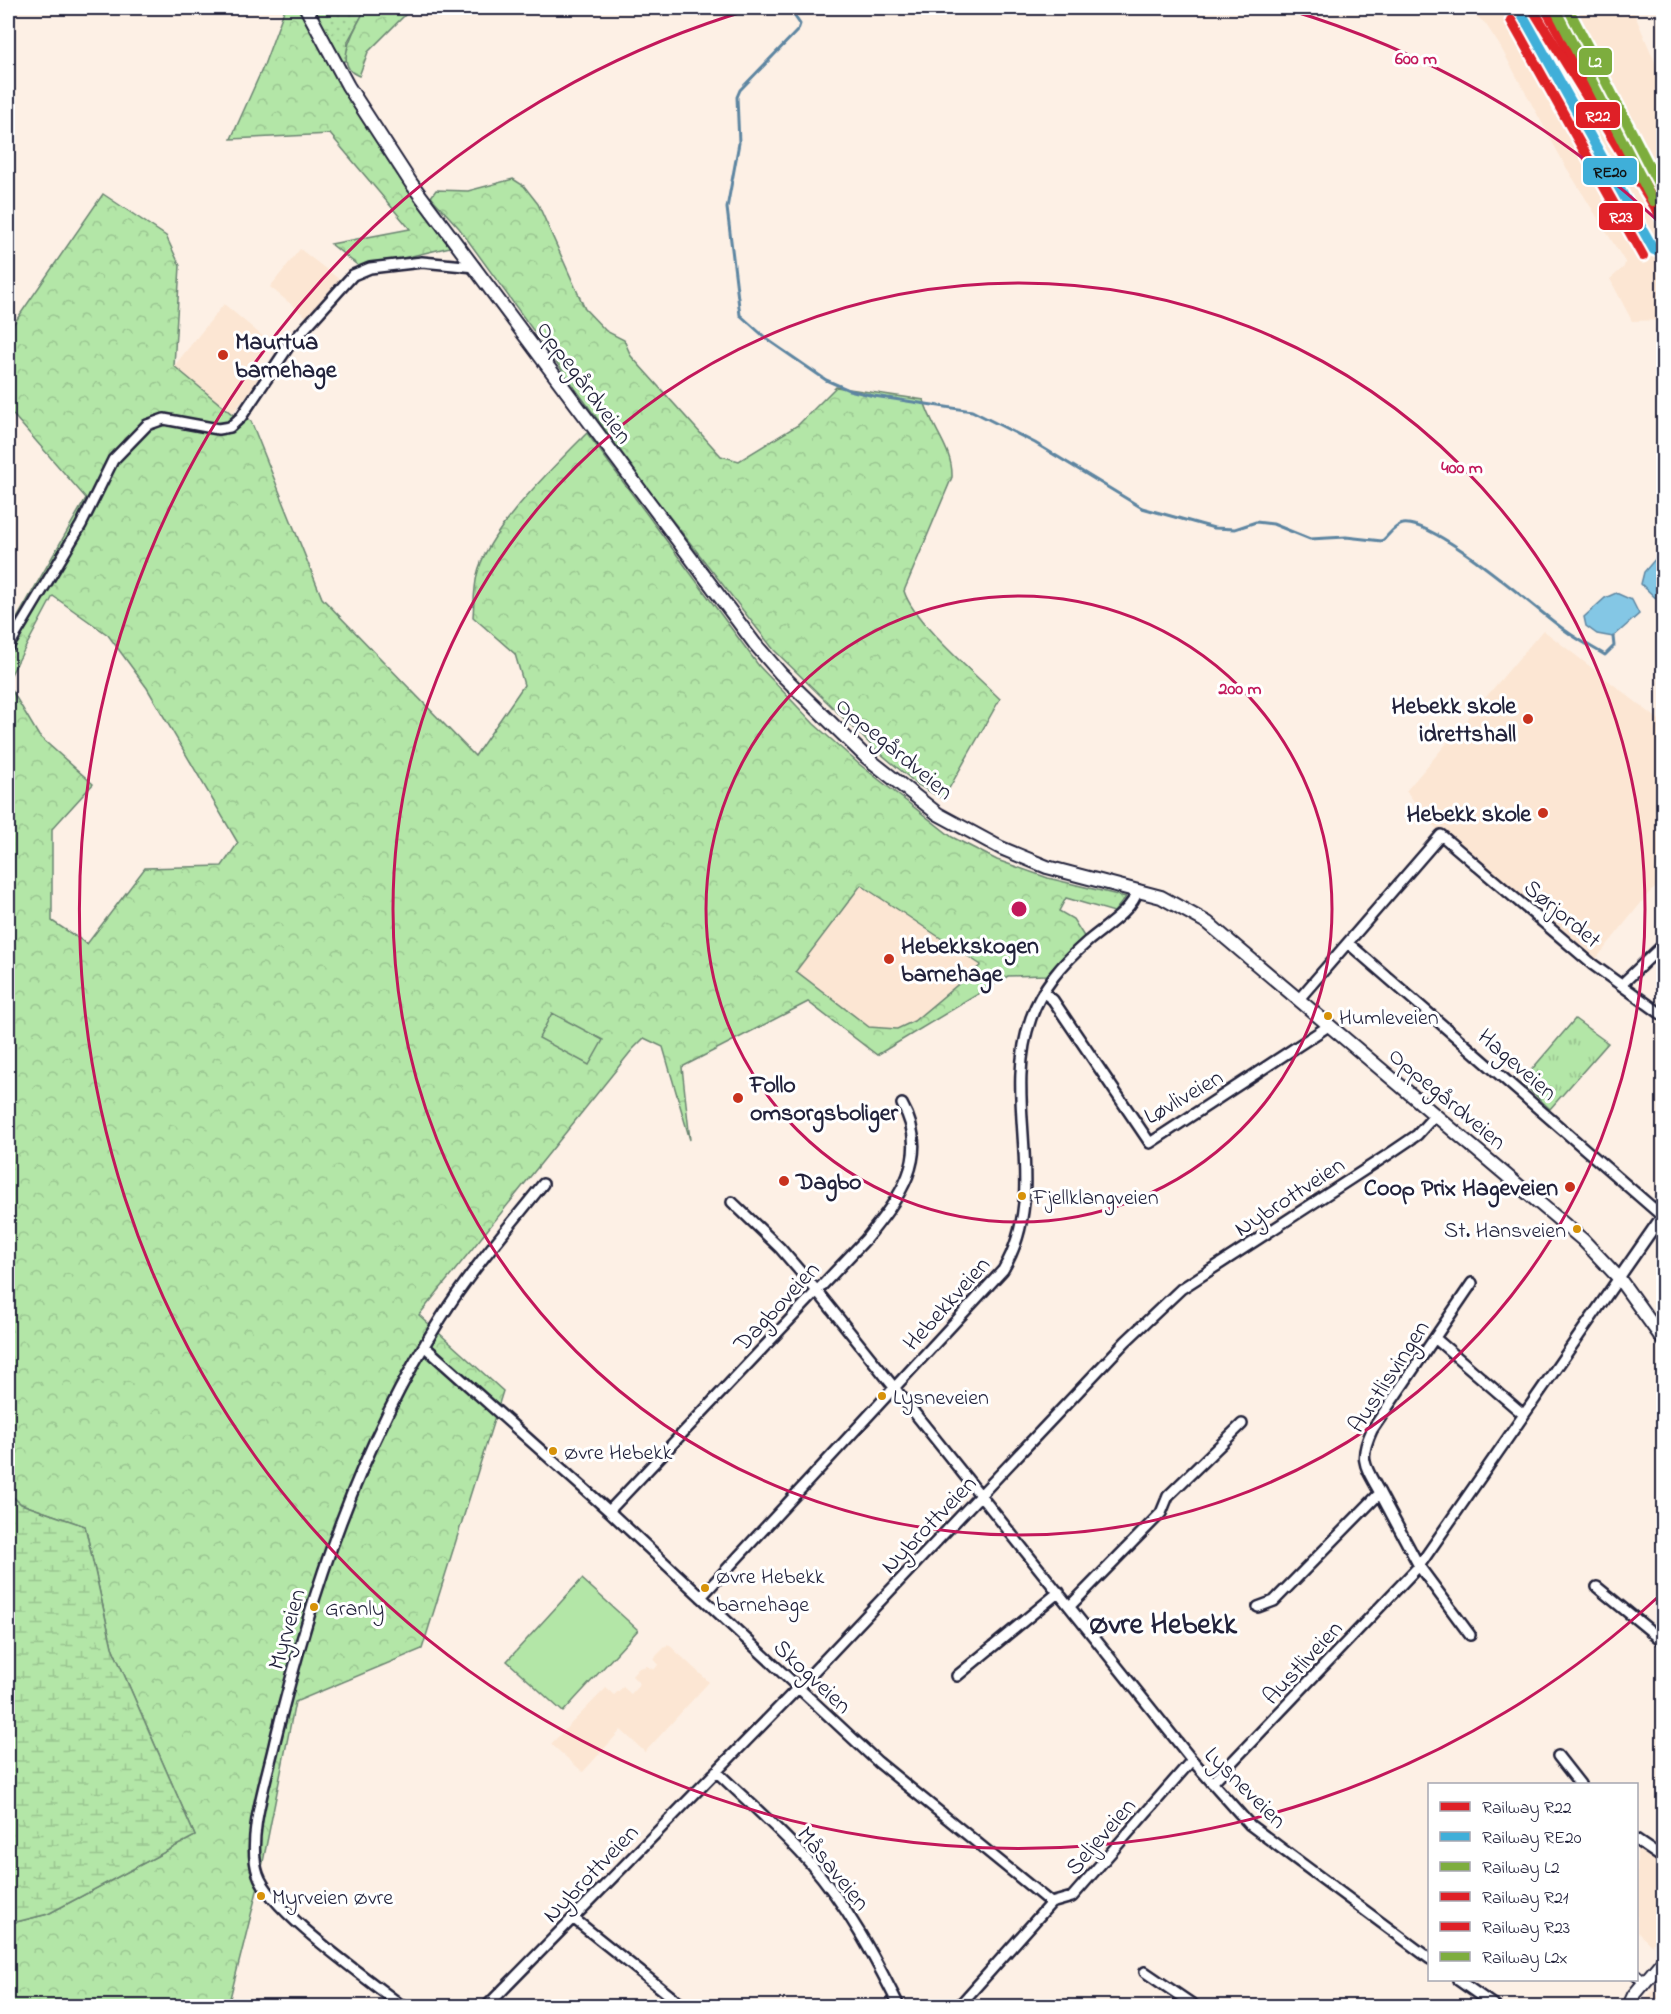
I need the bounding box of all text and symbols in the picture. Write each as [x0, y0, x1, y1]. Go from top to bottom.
text: 600 m [1395, 47, 1437, 73]
line badge: L2 [1578, 47, 1613, 76]
text: L2 [1588, 51, 1602, 75]
line badge: R22 [1575, 101, 1621, 129]
text: R22 [1585, 105, 1610, 129]
line badge: RE20 [1582, 157, 1638, 186]
text: RE20 [1592, 161, 1627, 185]
line badge: R23 [1598, 202, 1644, 231]
text: R23 [1608, 206, 1633, 230]
street label: Oppegårdveien [526, 315, 640, 452]
place label: Maurtua barnehage [235, 326, 338, 390]
marker: Maurtua barnehage [216, 348, 230, 362]
text: 400 m [1441, 456, 1483, 482]
text: 200 m [1218, 677, 1262, 703]
street label: Oppegårdveien [827, 690, 960, 810]
place label: Hebekk skole idrettshall [1392, 690, 1517, 753]
marker: Hebekk skole idrettshall [1521, 712, 1535, 726]
place label: Hebekk skole [1407, 798, 1532, 833]
marker: Hebekk skole [1536, 806, 1550, 820]
street label: Sørjordet [1515, 872, 1608, 958]
centre of rings [1009, 899, 1029, 919]
place label: Hebekkskogen barnehage [901, 930, 1039, 994]
marker: Hebekkskogen barnehage [882, 952, 896, 966]
place label: Humleveien [1339, 1003, 1439, 1035]
marker: Humleveien [1322, 1010, 1334, 1022]
street label: Hageveien [1469, 1021, 1564, 1111]
street label: Oppegårdveien [1380, 1040, 1513, 1160]
street label: Løvliveien [1138, 1061, 1231, 1135]
place label: Follo omsorgsboliger [749, 1069, 899, 1133]
marker: Follo omsorgsboliger [731, 1091, 745, 1105]
street label: Nybrottveien [1228, 1149, 1353, 1248]
place label: Dagbo [795, 1166, 862, 1202]
place label: Coop Prix Hageveien [1364, 1172, 1558, 1208]
marker: Dagbo [777, 1174, 791, 1188]
marker: Coop Prix Hageveien [1563, 1180, 1577, 1194]
place label: Fjellklangveien [1032, 1183, 1159, 1216]
marker: Fjellklangveien [1016, 1190, 1028, 1202]
place label: St. Hansveien [1444, 1216, 1566, 1248]
marker: St. Hansveien [1571, 1223, 1583, 1235]
street label: Hebekkveien [896, 1250, 1000, 1360]
street label: Dagboveien [726, 1254, 829, 1362]
street label: Austlisvingen [1341, 1314, 1440, 1441]
place label: Lysneveien [893, 1383, 989, 1416]
marker: Lysneveien [876, 1390, 888, 1402]
place label: Øvre Hebekk [564, 1438, 673, 1470]
marker: Øvre Hebekk [547, 1445, 559, 1457]
street label: Nybrottveien [873, 1468, 987, 1584]
place label: Øvre Hebekk barnehage [716, 1562, 825, 1623]
marker: Øvre Hebekk barnehage [699, 1582, 711, 1594]
street label: Myrveien [260, 1585, 318, 1675]
place label: Granly [325, 1594, 384, 1627]
marker: Granly [308, 1601, 320, 1613]
district label: Øvre Hebekk [1089, 1604, 1238, 1648]
street label: Austliveien [1255, 1613, 1352, 1714]
street label: Skogveien [764, 1632, 859, 1724]
street label: Lysneveien [1194, 1739, 1294, 1839]
legend [1428, 1783, 1638, 1981]
street label: Seljeveien [1058, 1791, 1146, 1884]
text: Railway R22 [1482, 1796, 1572, 1822]
street label: Nybrottveien [535, 1817, 649, 1933]
street label: Måsaveien [787, 1820, 877, 1920]
text: Railway RE20 [1482, 1826, 1582, 1852]
text: Railway L2 [1482, 1856, 1560, 1882]
place label: Myrveien Øvre [272, 1883, 393, 1916]
text: Railway R21 [1482, 1886, 1569, 1912]
marker: Myrveien Øvre [255, 1890, 267, 1902]
text: Railway R23 [1482, 1916, 1570, 1942]
text: Railway L2x [1482, 1946, 1568, 1972]

